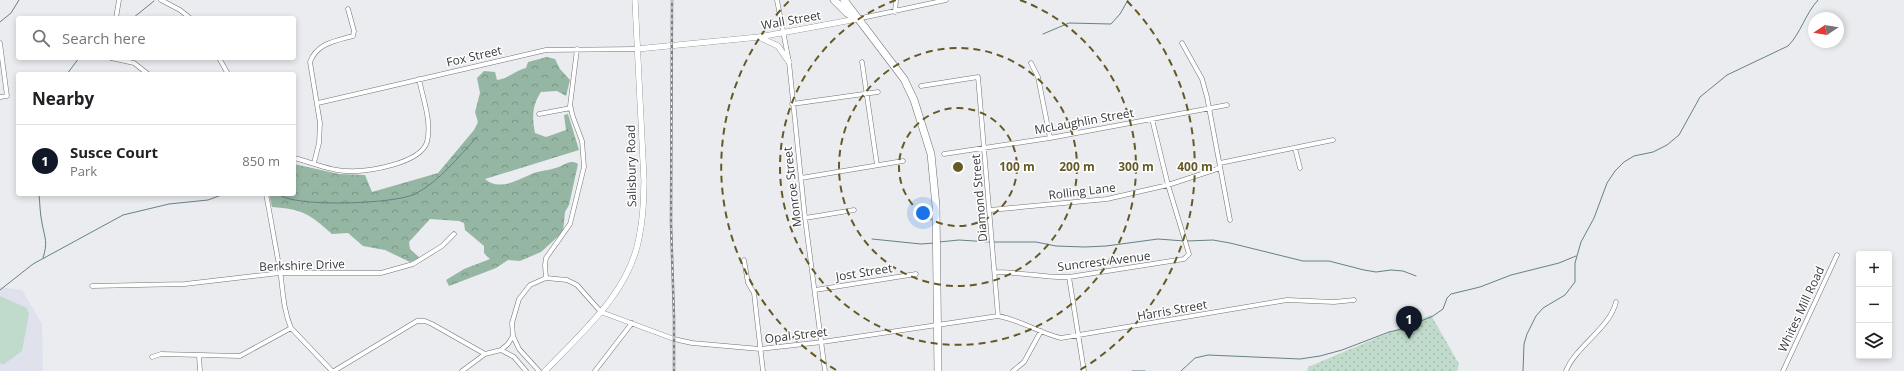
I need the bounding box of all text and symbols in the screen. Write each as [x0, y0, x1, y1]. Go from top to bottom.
street label: Wall Street [760, 6, 822, 34]
north arrow [1808, 12, 1844, 48]
search box [16, 16, 296, 60]
icon: search [30, 27, 52, 49]
text: Search here [62, 28, 146, 48]
street label: Fox Street [445, 41, 503, 71]
text: Nearby [32, 87, 94, 110]
street label: McLaughlin Street [1033, 104, 1135, 138]
street label: Salisbury Road [622, 125, 640, 207]
text: Susce Court [70, 142, 158, 162]
street label: Monroe Street [779, 146, 805, 228]
text: 1 [41, 152, 49, 170]
text: 850 m [242, 152, 280, 170]
street label: Diamond Street [967, 153, 991, 243]
text: 100 m [999, 158, 1035, 175]
text: 200 m [1059, 158, 1095, 175]
text: 300 m [1118, 158, 1154, 175]
text: 400 m [1177, 158, 1213, 175]
centre of rings [951, 160, 965, 174]
text: Park [70, 162, 97, 180]
street label: Rolling Lane [1047, 178, 1117, 204]
your location [913, 203, 933, 223]
street label: Suncrest Avenue [1057, 247, 1152, 275]
map controls [1856, 251, 1892, 359]
button: + [1856, 251, 1892, 287]
street label: Berkshire Drive [259, 255, 345, 275]
street label: Jost Street [833, 259, 894, 285]
street label: Whites Mill Road [1774, 263, 1828, 355]
button: − [1856, 287, 1892, 323]
street label: Harris Street [1136, 295, 1208, 325]
pin: 1 [1396, 306, 1422, 339]
street label: Opal Street [764, 323, 828, 347]
button: layers [1856, 323, 1892, 359]

